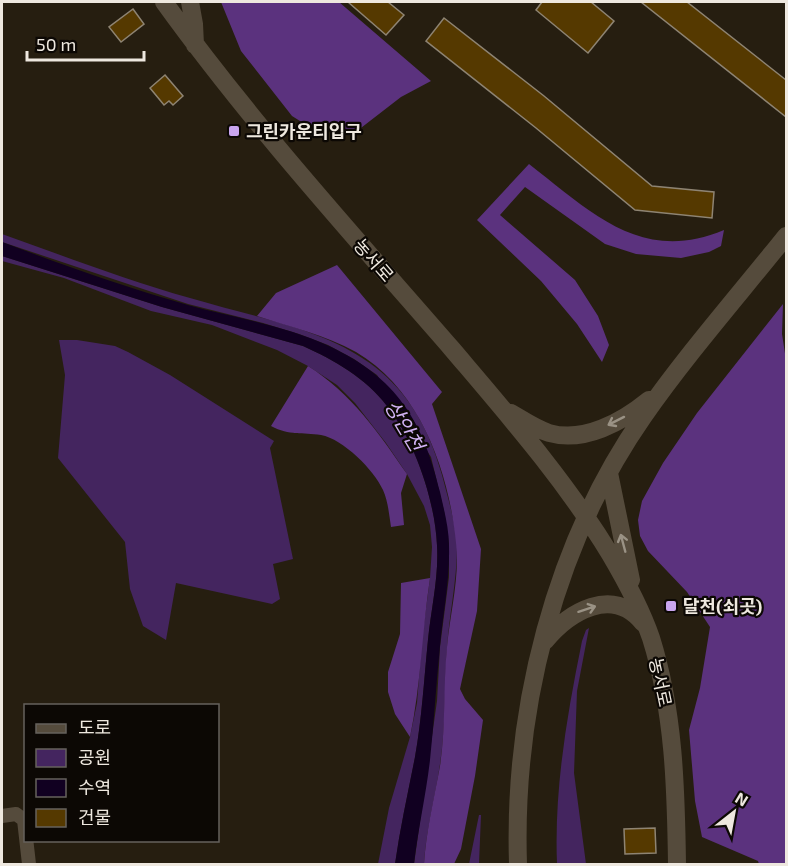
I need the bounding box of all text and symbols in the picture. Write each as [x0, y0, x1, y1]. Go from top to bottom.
scale bar [27, 24, 144, 62]
text: 50 m [36, 33, 76, 55]
place label: 그린카운티입구 [246, 120, 362, 142]
marker: 그린카운티입구 [227, 124, 241, 138]
street label: 농서로 [349, 234, 399, 286]
water label: 상안천 [380, 395, 431, 457]
one-way arrow [608, 416, 626, 427]
one-way arrow [617, 534, 628, 553]
place label: 달천(쇠곳) [683, 595, 762, 617]
marker: 달천(쇠곳) [664, 599, 678, 613]
one-way arrow [577, 603, 596, 614]
street label: 농서로 [645, 655, 677, 709]
legend [24, 704, 219, 842]
text: 도로 [78, 716, 111, 738]
text: 공원 [78, 746, 111, 768]
text: 수역 [78, 776, 111, 798]
north arrow [704, 782, 764, 842]
text: N [732, 788, 752, 810]
text: 건물 [78, 806, 111, 828]

